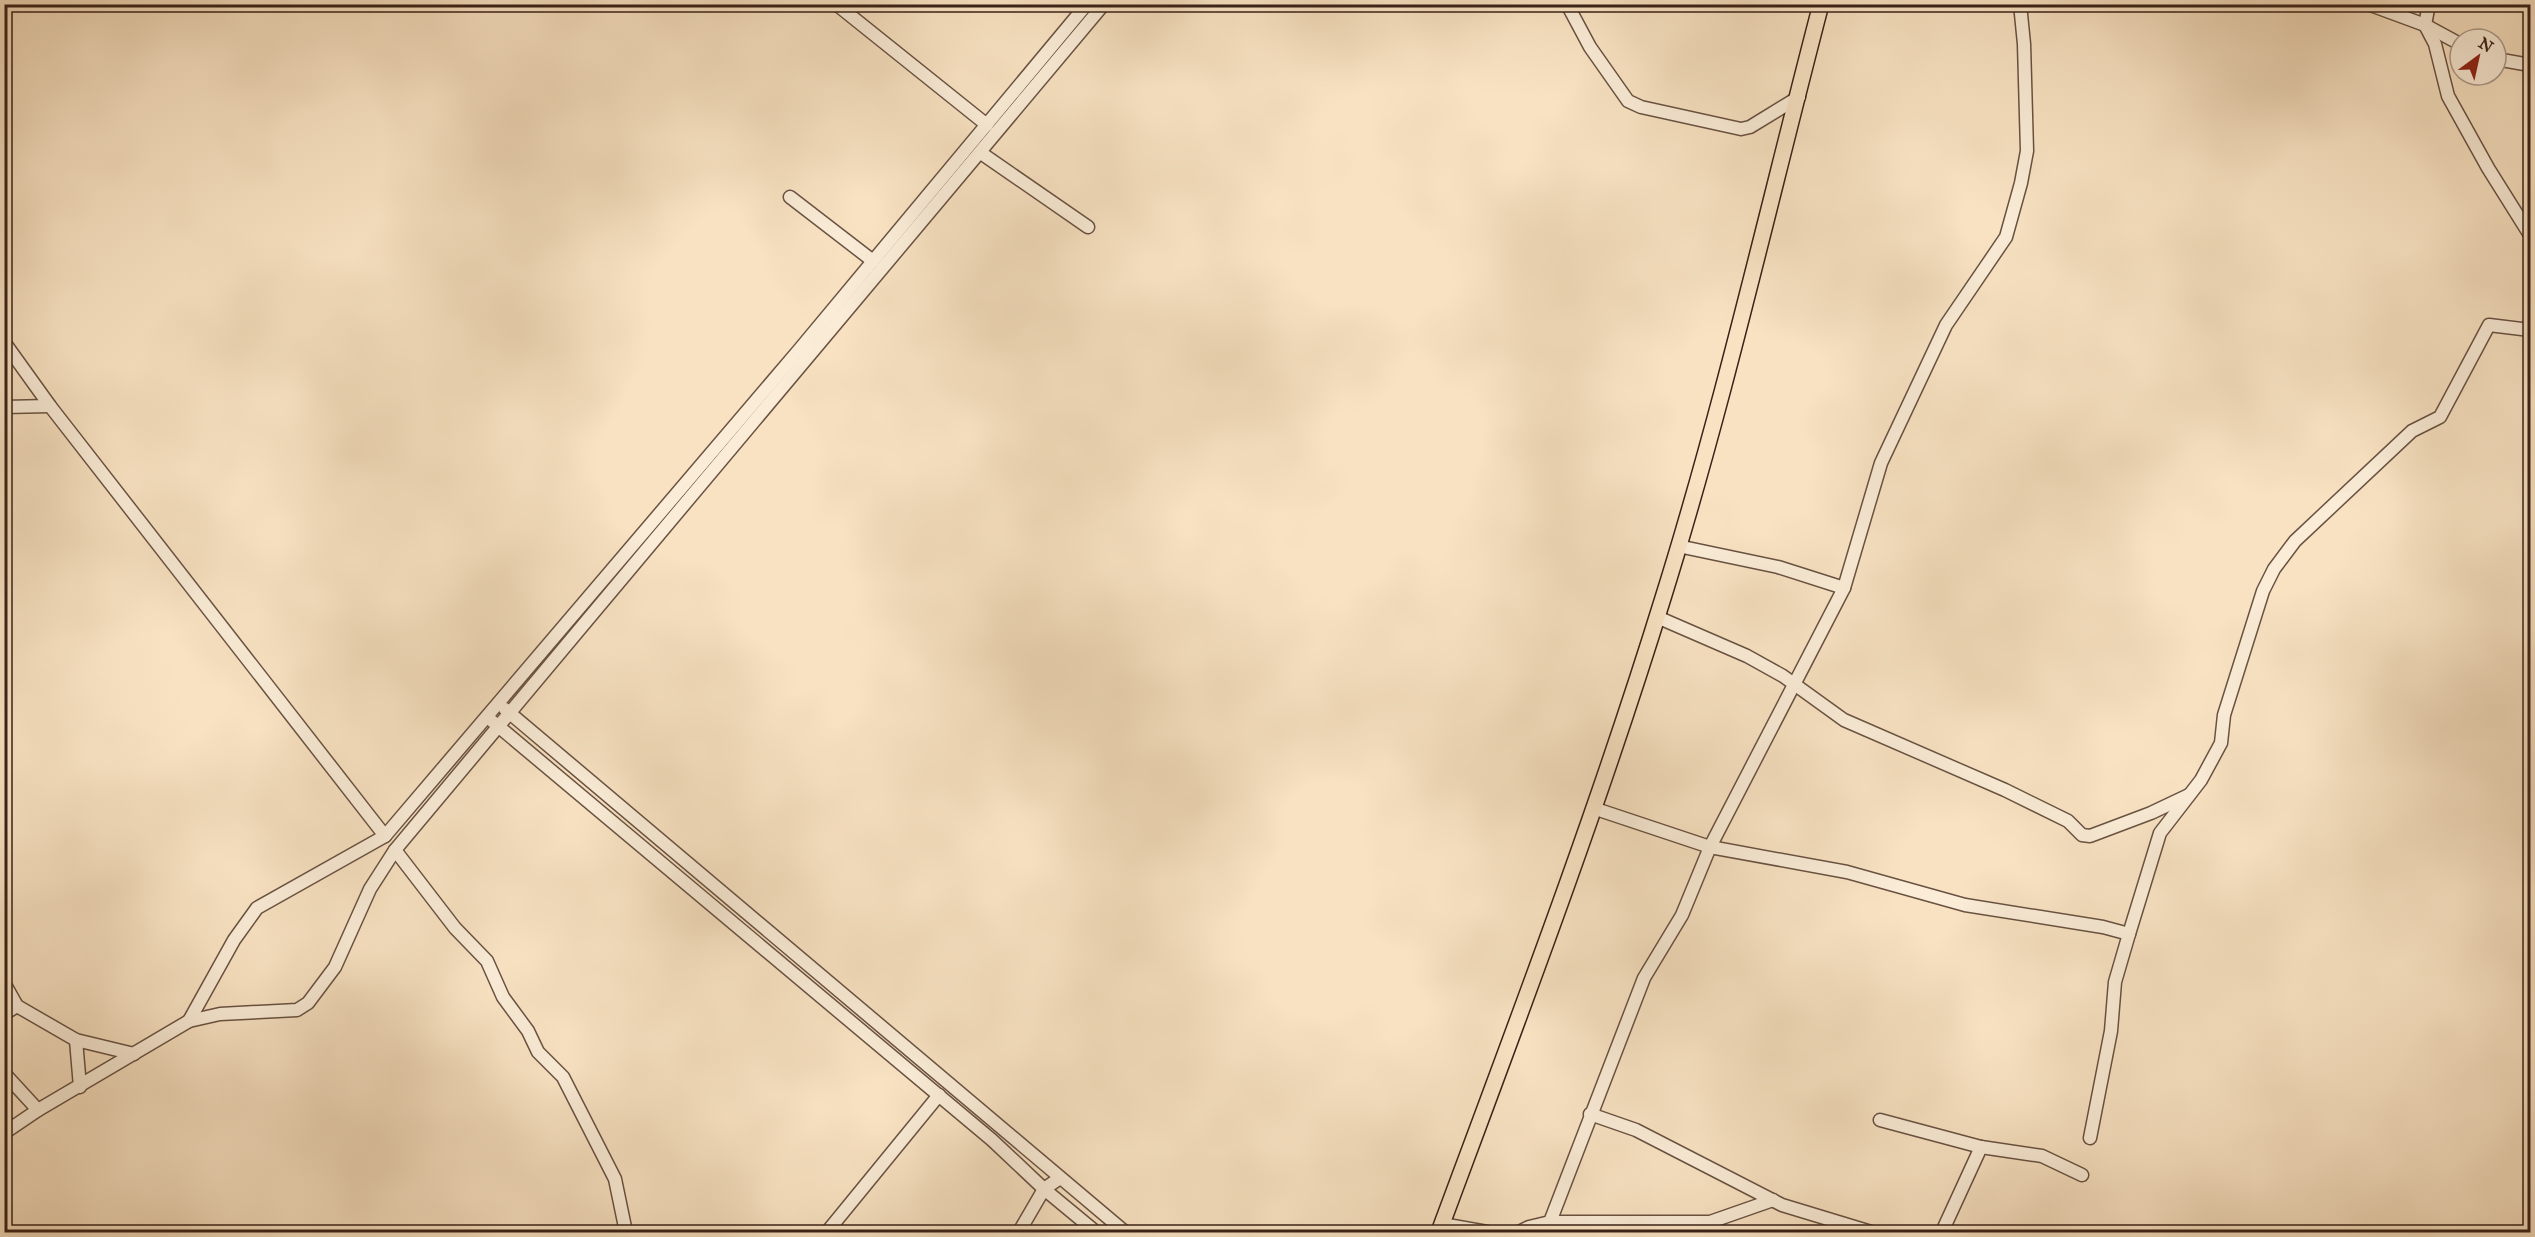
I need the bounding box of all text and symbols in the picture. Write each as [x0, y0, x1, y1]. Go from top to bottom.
north arrow [2448, 27, 2508, 87]
text: N [2475, 33, 2497, 57]

